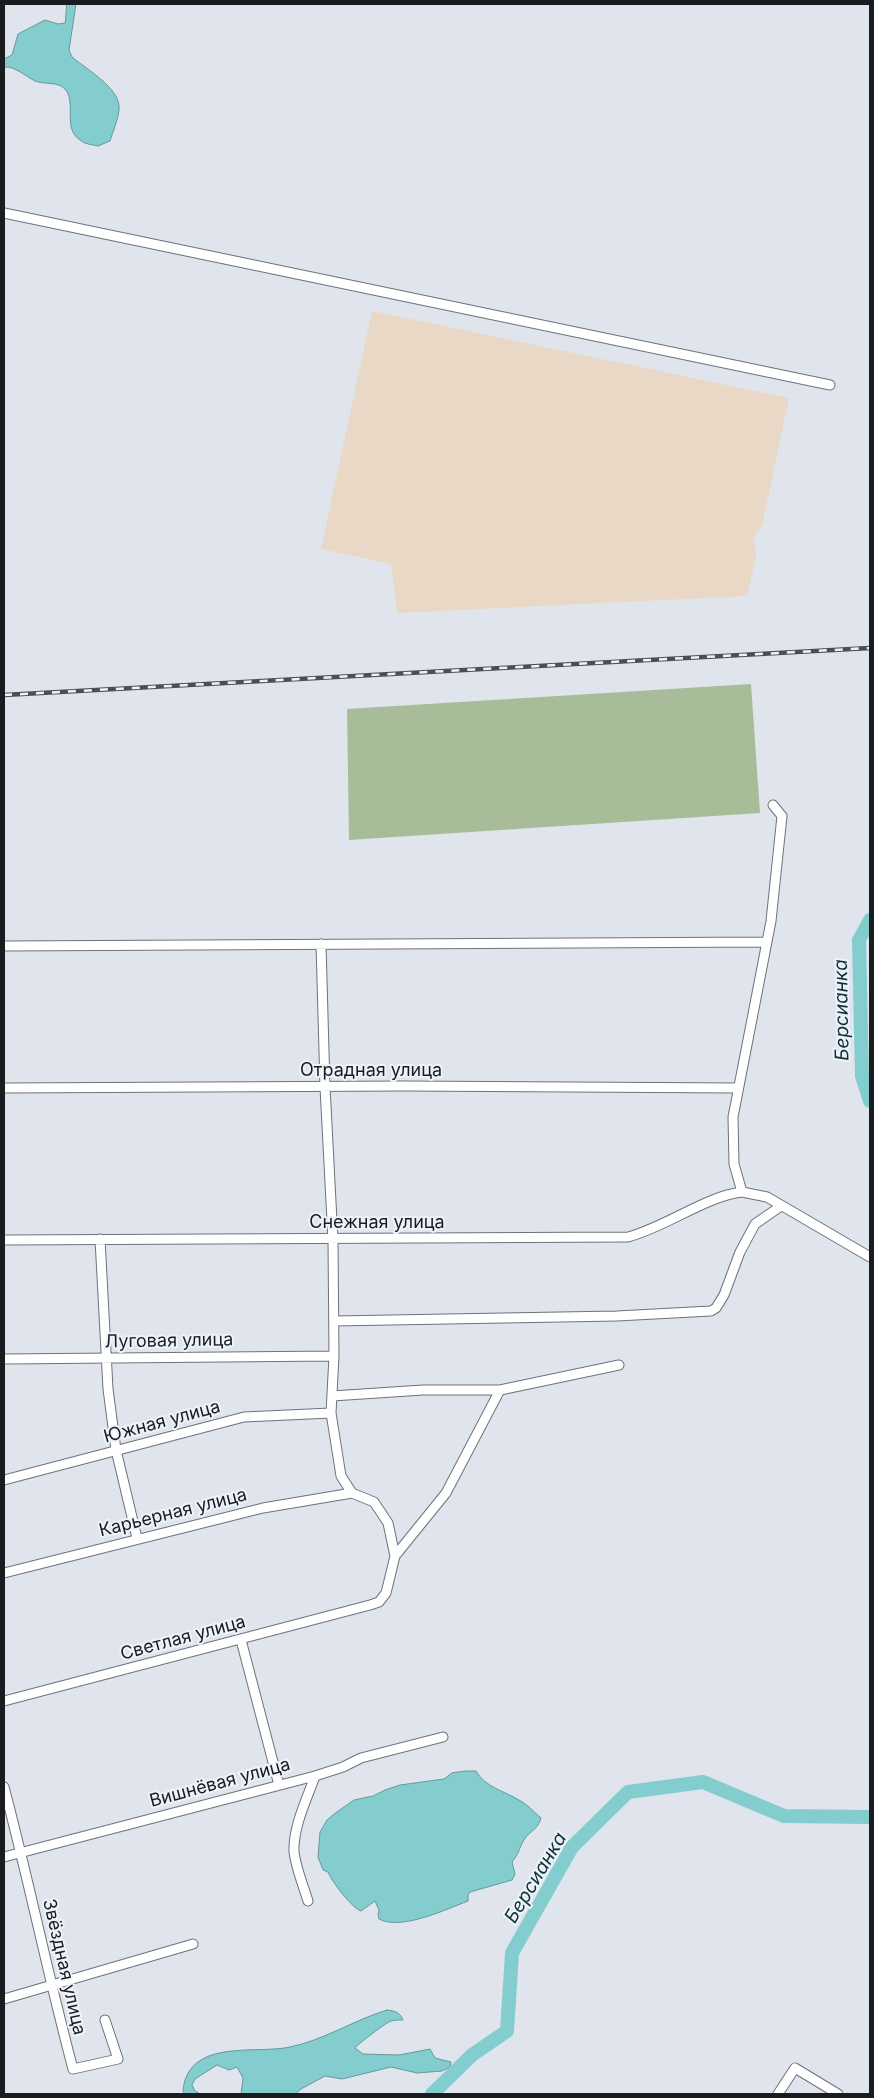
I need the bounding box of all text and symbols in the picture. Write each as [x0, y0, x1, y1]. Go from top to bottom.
water label: Берсианка [830, 959, 854, 1061]
street label: Отрадная улица [300, 1060, 442, 1082]
street label: Снежная улица [309, 1212, 445, 1234]
street label: Луговая улица [105, 1329, 233, 1353]
street label: Южная улица [101, 1396, 223, 1448]
street label: Карьерная улица [97, 1484, 249, 1542]
street label: Светлая улица [118, 1611, 248, 1665]
street label: Вишнёвая улица [147, 1754, 293, 1812]
water label: Берсианка [500, 1828, 572, 1928]
street label: Звёздная улица [38, 1897, 90, 2037]

